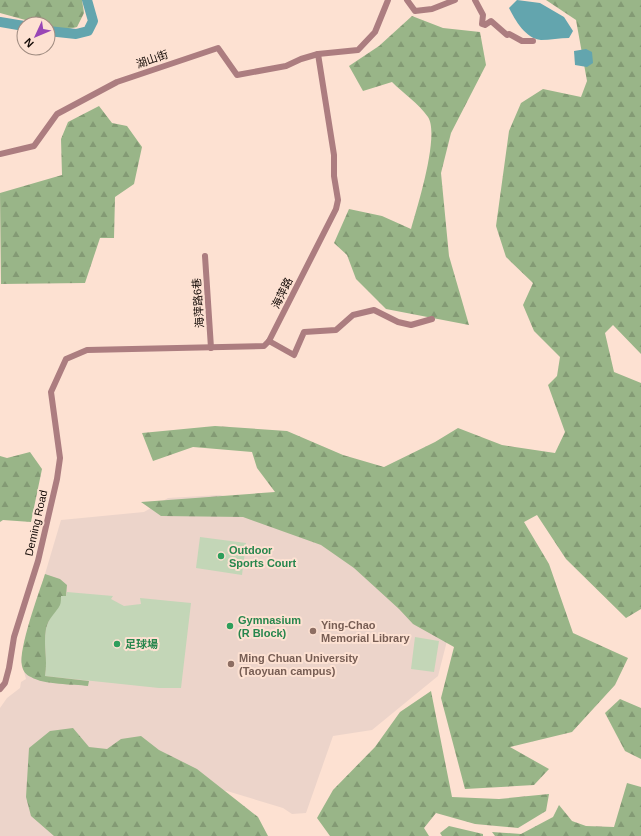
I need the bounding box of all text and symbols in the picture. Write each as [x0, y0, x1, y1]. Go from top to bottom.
north arrow [16, 16, 56, 56]
text: N [22, 36, 36, 50]
street label: 湖山街 [134, 48, 170, 70]
street label: 海萍路 [269, 276, 295, 310]
street label: 海萍路6巷 [190, 278, 206, 328]
street label: Deming Road [23, 489, 49, 557]
place label: Outdoor Sports Court [229, 544, 297, 569]
marker: Outdoor Sports Court [216, 551, 226, 561]
place label: Gymnasium (R Block) [238, 614, 301, 639]
place label: Ying-Chao Memorial Library [321, 619, 411, 644]
marker: Gymnasium (R Block) [225, 621, 235, 631]
marker: Ying-Chao Memorial Library [308, 626, 318, 636]
place label: 足球場 [125, 638, 158, 650]
marker: 足球場 [112, 639, 122, 649]
place label: Ming Chuan University (Taoyuan campus) [239, 652, 359, 677]
marker: Ming Chuan University (Taoyuan campus) [226, 659, 236, 669]

